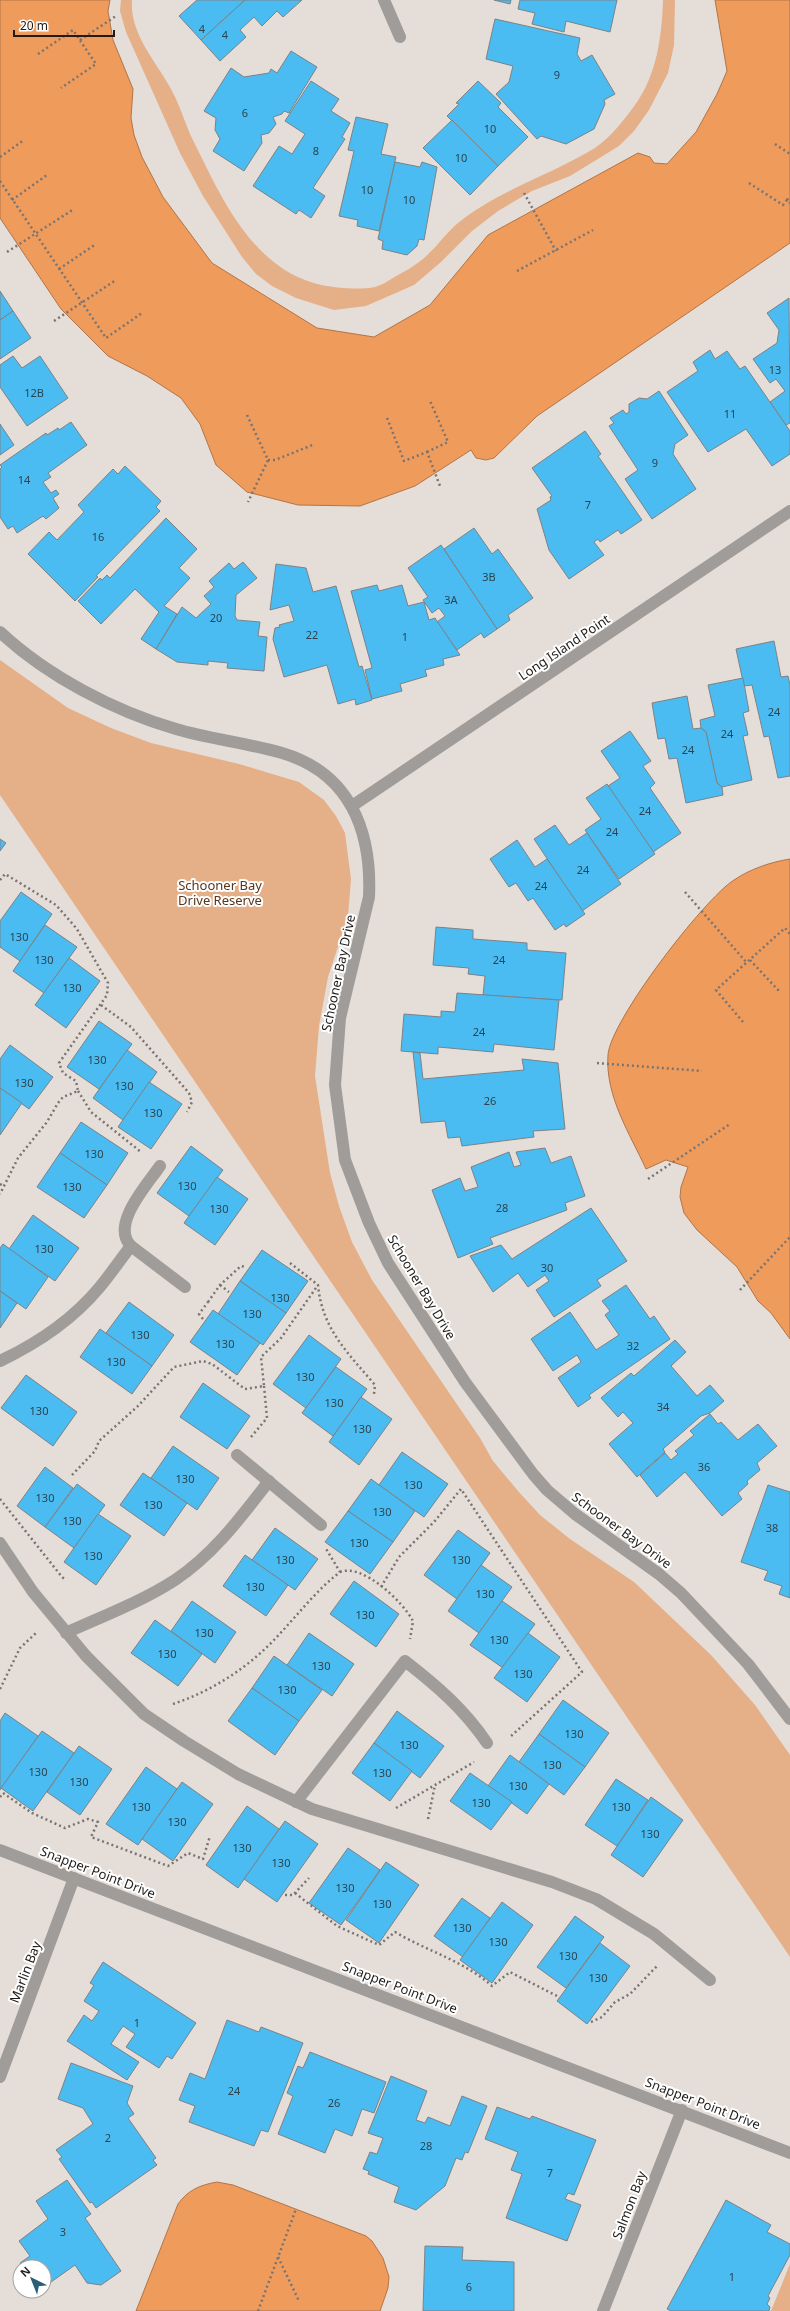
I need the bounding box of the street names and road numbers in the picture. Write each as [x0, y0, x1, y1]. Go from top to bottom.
street label: Long Island Point [515, 610, 613, 684]
street label: Schooner Bay Drive [317, 913, 359, 1033]
street label: Schooner Bay Drive [384, 1231, 460, 1343]
street label: Schooner Bay Drive [569, 1488, 675, 1572]
street label: Snapper Point Drive [38, 1842, 158, 1902]
street label: Marlin Bay [5, 1938, 45, 2006]
street label: Snapper Point Drive [340, 1957, 460, 2017]
street label: Snapper Point Drive [643, 2073, 763, 2133]
street label: Salmon Bay [608, 2168, 650, 2242]

